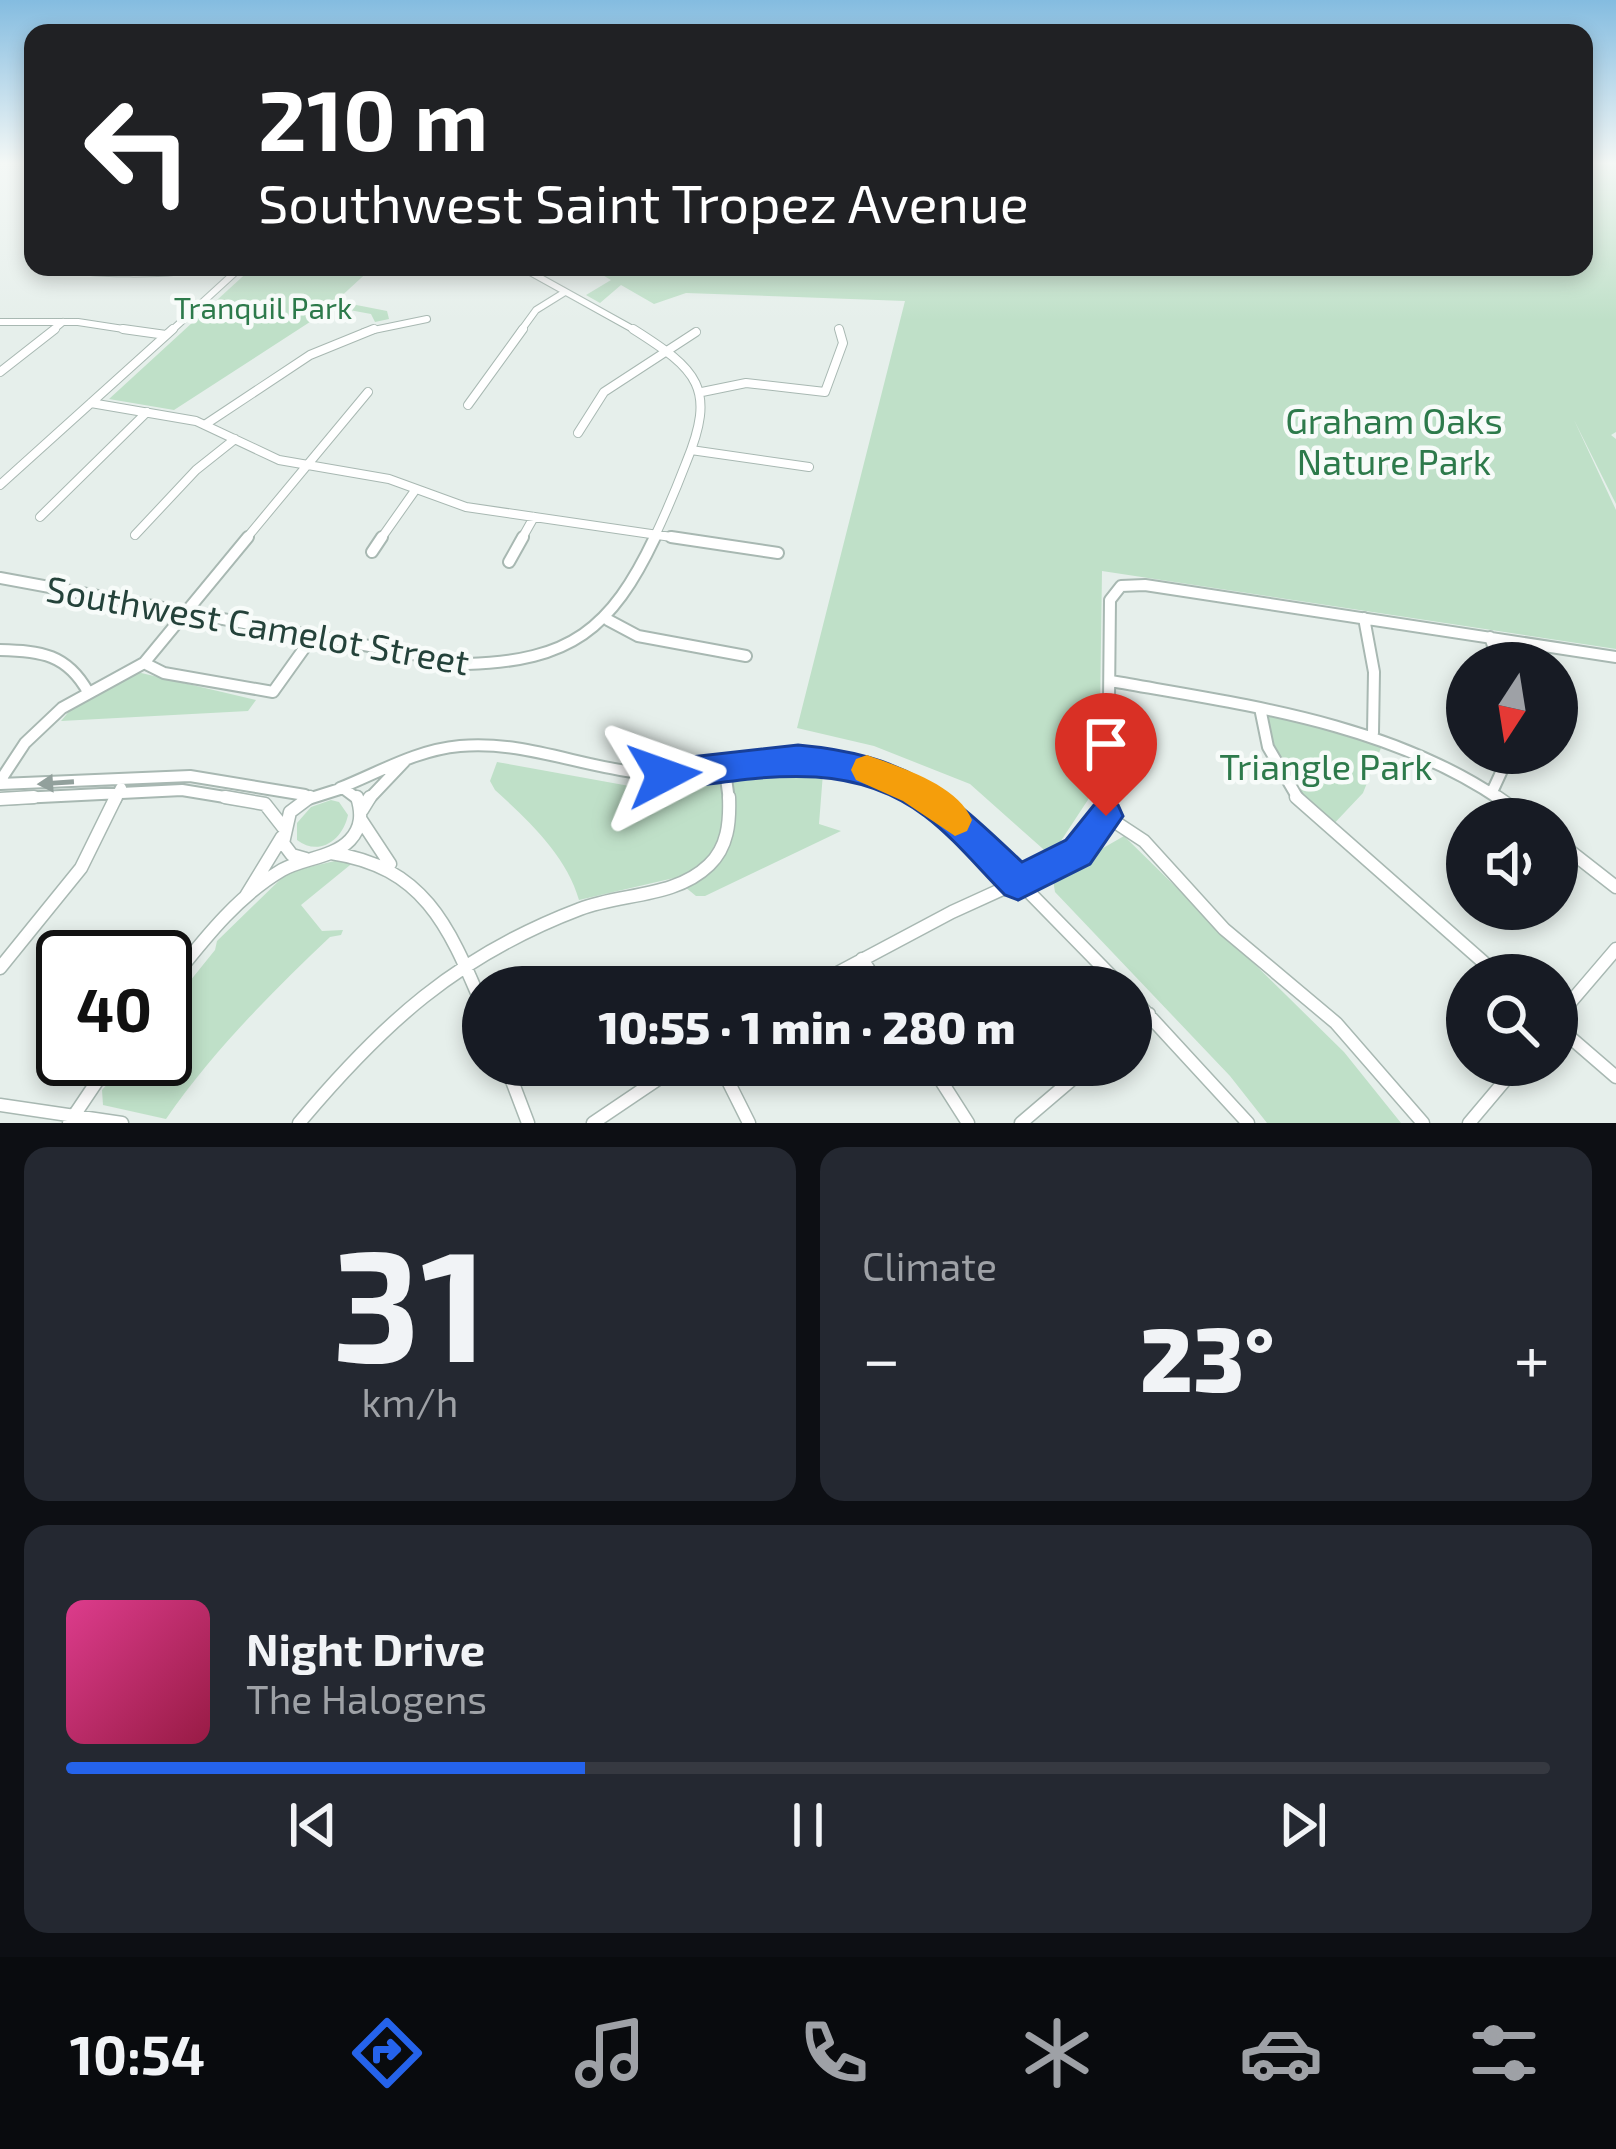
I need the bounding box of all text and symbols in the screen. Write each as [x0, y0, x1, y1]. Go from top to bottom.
text: 210 m [258, 67, 488, 168]
icon: left [60, 72, 216, 228]
text: Southwest Saint Tropez Avenue [258, 169, 1029, 234]
park label: Tranquil Park [174, 289, 352, 325]
park label: Graham Oaks Nature Park [1285, 398, 1503, 482]
street label: Southwest Camelot Street [43, 566, 473, 682]
north arrow [1446, 642, 1578, 774]
map controls [1446, 642, 1578, 1086]
pin [1055, 693, 1157, 816]
icon: arrive [1073, 711, 1139, 777]
position arrow [601, 712, 727, 838]
park label: Triangle Park [1219, 744, 1433, 787]
one-way arrow [37, 773, 74, 792]
button: sound [1446, 798, 1578, 930]
speed limit sign: 40 [36, 930, 192, 1086]
button: search [1446, 954, 1578, 1086]
text: 10:55 · 1 min · 280 m [598, 999, 1016, 1053]
text: 31 [332, 1206, 488, 1393]
text: Climate [862, 1242, 997, 1289]
text: 23° [1140, 1302, 1275, 1410]
text: − [862, 1317, 901, 1396]
text: + [1514, 1317, 1550, 1396]
text: km/h [362, 1378, 458, 1425]
text: Night Drive [246, 1621, 485, 1675]
text: The Halogens [246, 1675, 487, 1722]
icon: previous [280, 1792, 346, 1858]
icon: pause [775, 1792, 841, 1858]
icon: next [1270, 1792, 1336, 1858]
icon: directions [345, 2011, 429, 2095]
icon: music [568, 2011, 652, 2095]
icon: phone [792, 2011, 876, 2095]
icon: climate [1015, 2011, 1099, 2095]
icon: car [1239, 2011, 1323, 2095]
icon: filters [1462, 2011, 1546, 2095]
text: 10:54 [70, 2021, 205, 2086]

